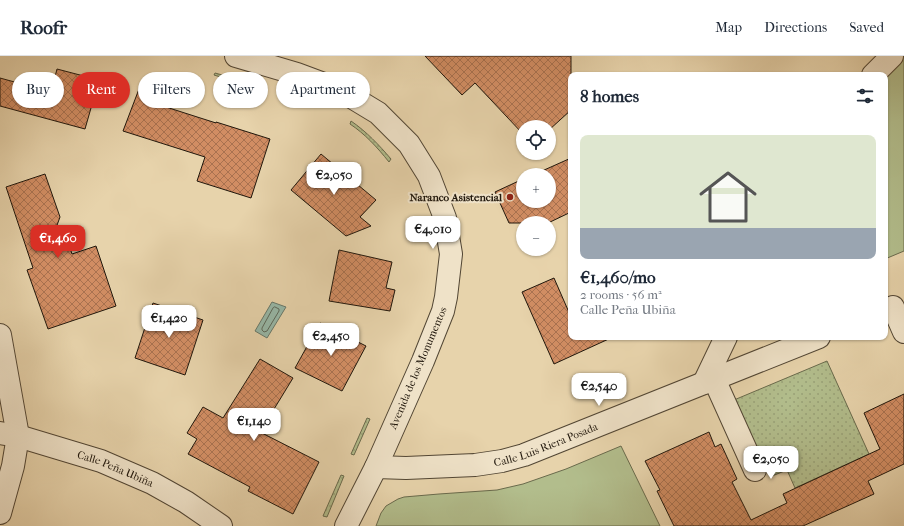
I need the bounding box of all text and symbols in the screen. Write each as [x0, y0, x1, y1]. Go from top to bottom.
text: Roofr [20, 17, 67, 39]
text: Map [715, 19, 742, 36]
text: Directions [764, 19, 827, 36]
text: Saved [849, 19, 884, 36]
chip: Buy [12, 72, 64, 108]
chip: Rent [72, 72, 130, 108]
chip: Filters [138, 72, 205, 108]
chip: New [213, 72, 268, 108]
chip: Apartment [276, 72, 370, 108]
icon: filters [854, 85, 876, 107]
text: 8 homes [580, 86, 639, 106]
map controls [516, 120, 556, 256]
button: locate [516, 120, 556, 160]
icon: home [692, 161, 764, 233]
pin: €2,050 [301, 162, 367, 196]
text: €2,050 [315, 167, 353, 182]
button: + [516, 168, 556, 208]
place label: Naranco Asistencial [409, 191, 503, 204]
marker: Naranco Asistencial [505, 192, 515, 202]
pin: €4,010 [400, 216, 466, 250]
button: − [516, 216, 556, 256]
text: €4,010 [414, 221, 452, 236]
pin: €1,460 [25, 225, 91, 259]
text: €1,460 [39, 230, 77, 245]
text: €1,460/mo [580, 267, 656, 287]
text: 2 rooms · 56 m² [580, 287, 662, 302]
text: Calle Peña Ubiña [580, 302, 676, 317]
pin: €1,420 [136, 305, 202, 339]
street label: Avenida de los Monumentos [386, 305, 450, 432]
text: €1,420 [151, 310, 187, 325]
pin: €2,450 [298, 323, 364, 357]
text: €2,450 [312, 328, 350, 343]
pin: €2,540 [566, 373, 632, 407]
text: €2,540 [580, 378, 618, 393]
pin: €1,140 [221, 408, 287, 442]
text: €1,140 [237, 413, 271, 428]
street label: Calle Luis Riera Posada [493, 419, 600, 469]
pin: €2,050 [738, 446, 804, 480]
street label: Calle Peña Ubiña [76, 448, 156, 490]
text: €2,050 [752, 451, 790, 466]

